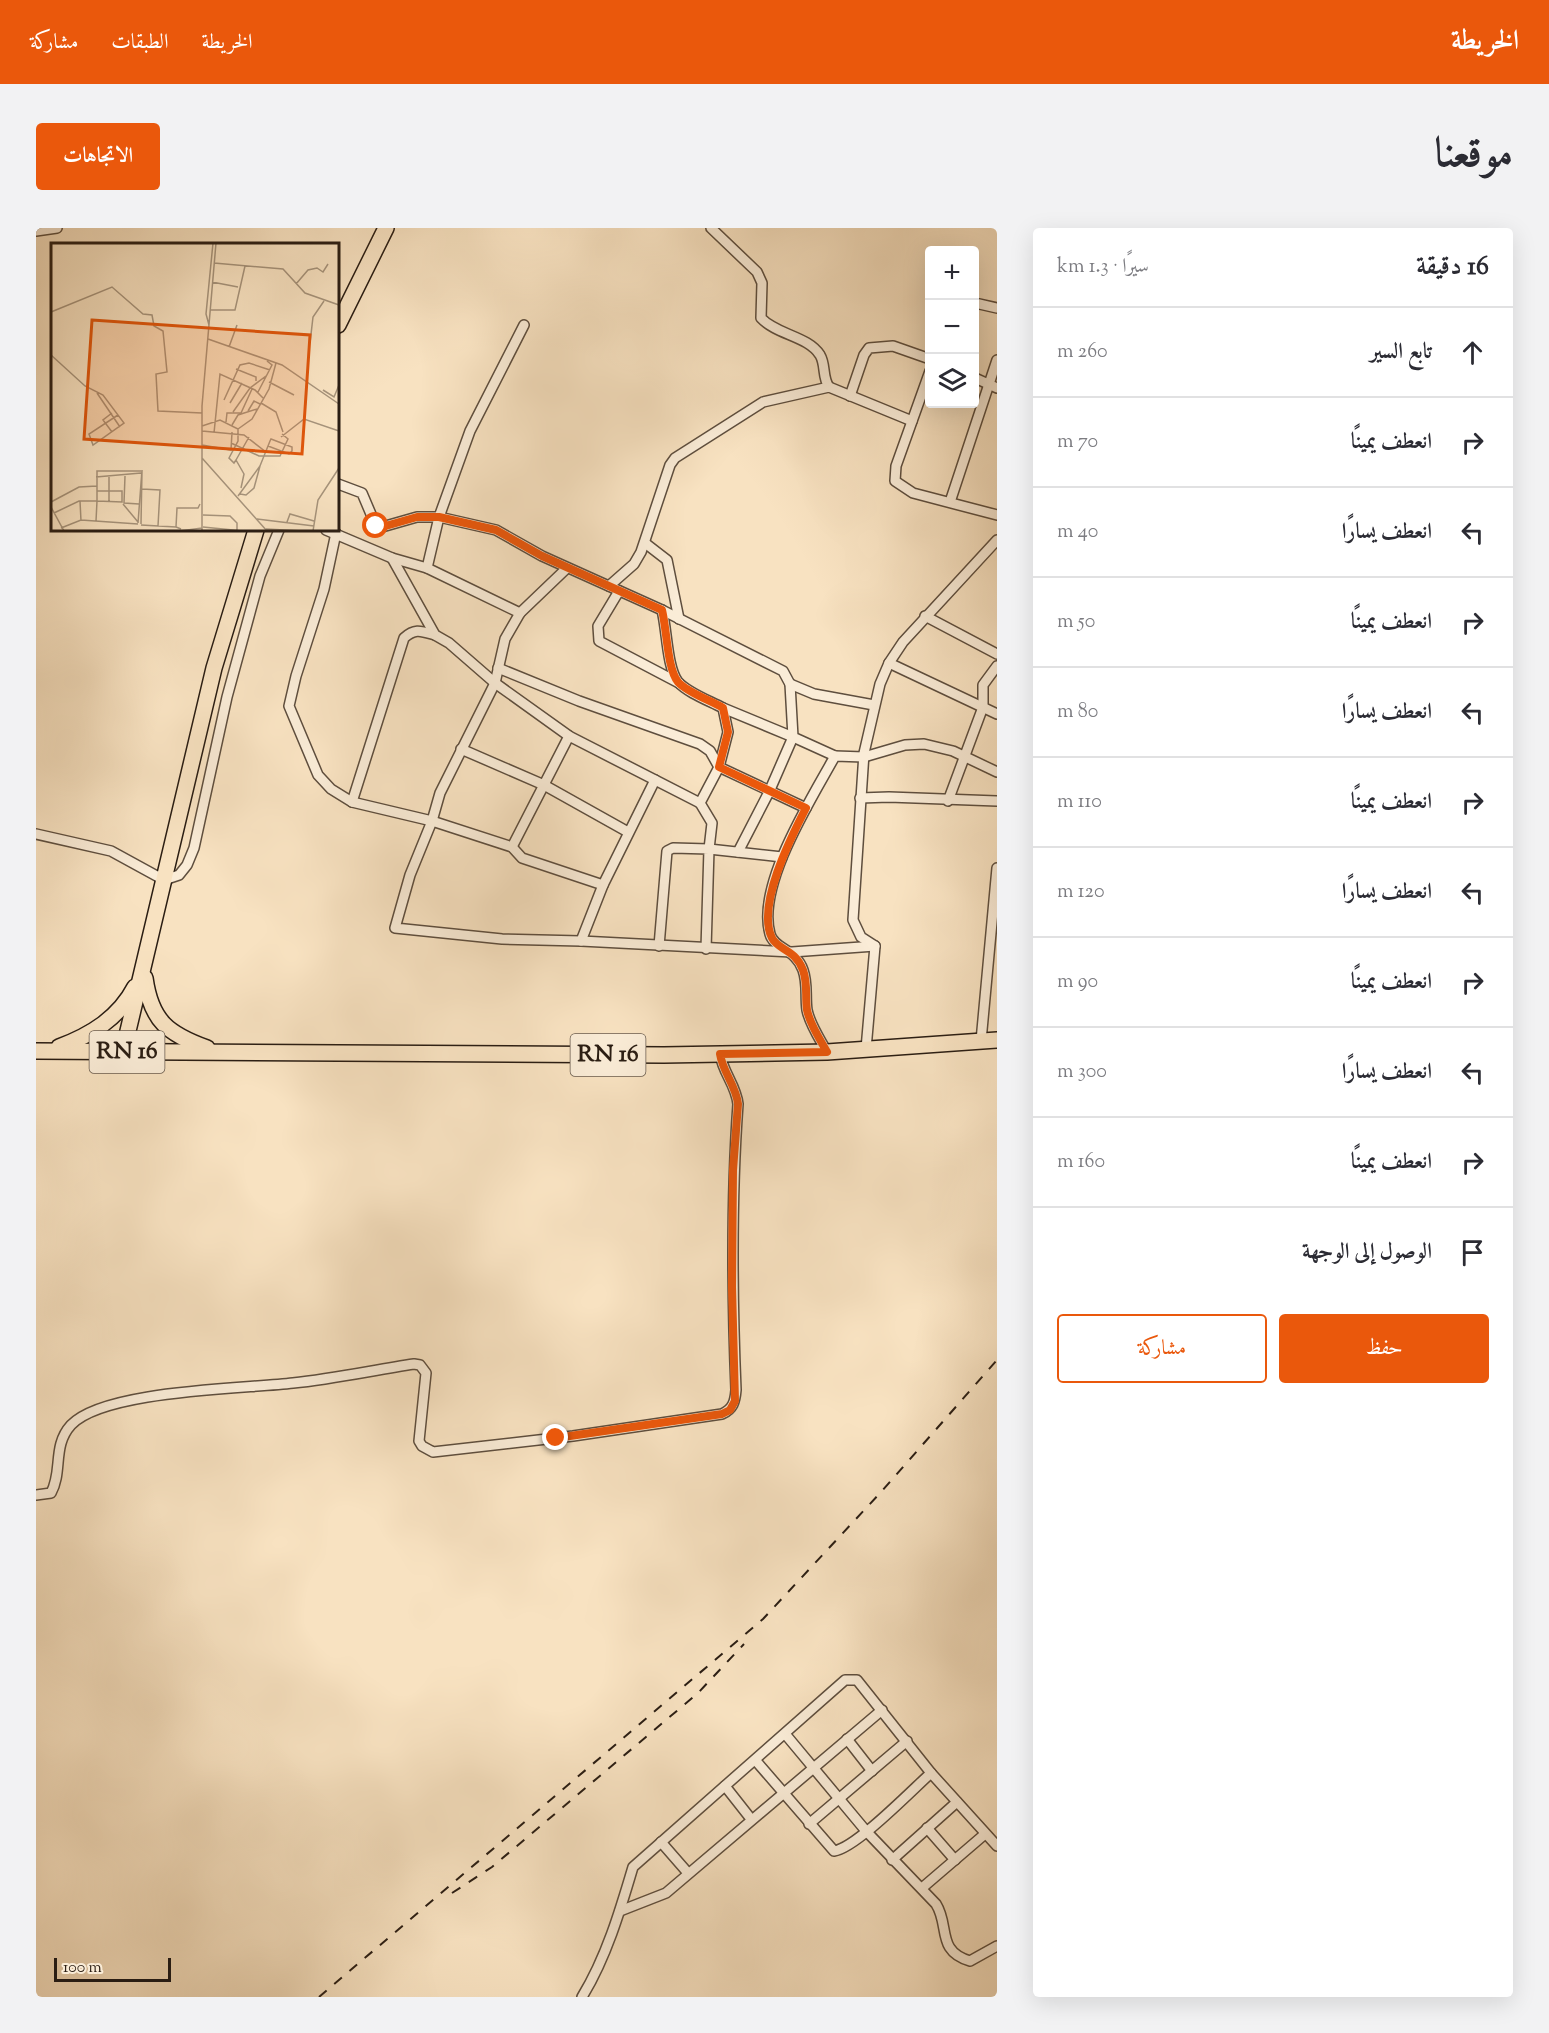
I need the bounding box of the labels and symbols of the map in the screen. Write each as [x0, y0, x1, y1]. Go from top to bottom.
inset map [51, 243, 339, 531]
route start [362, 512, 388, 538]
road number: RN 16 [90, 1031, 164, 1073]
road number: RN 16 [570, 1034, 646, 1076]
route end [542, 1424, 568, 1450]
scale bar [54, 1955, 171, 1982]

